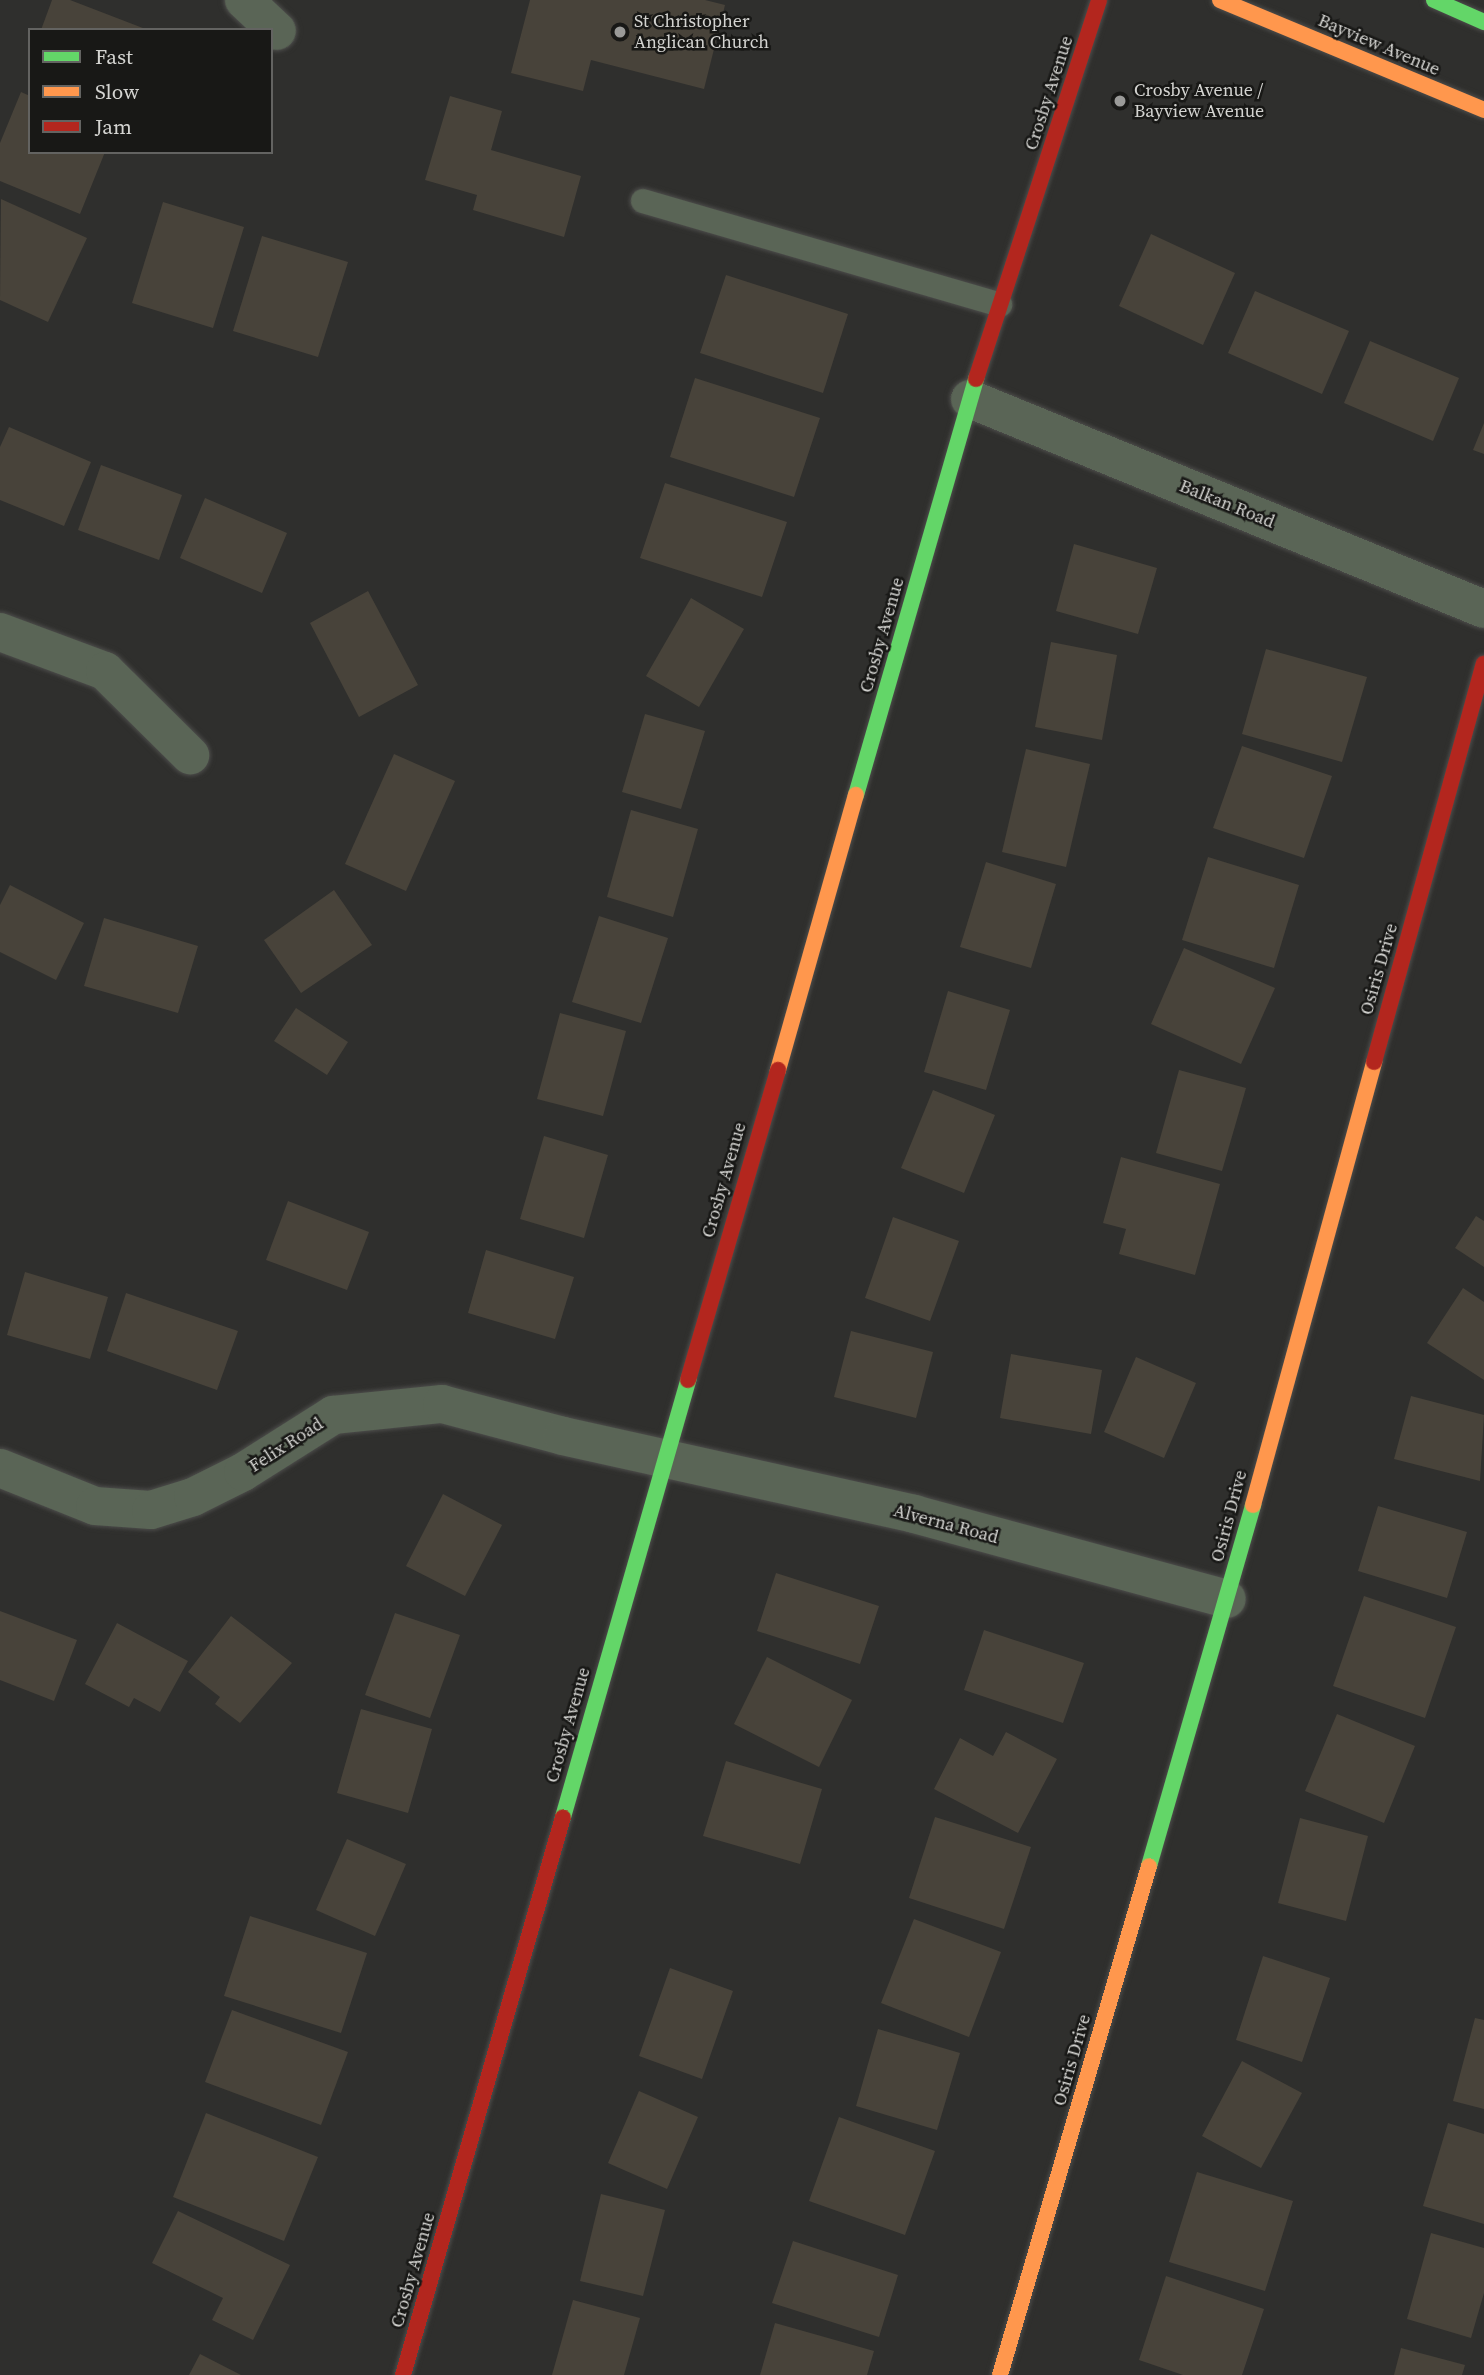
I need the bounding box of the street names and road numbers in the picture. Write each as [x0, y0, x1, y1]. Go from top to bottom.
street label: Bayview Avenue [1315, 10, 1443, 80]
street label: Crosby Avenue [1020, 33, 1078, 153]
street label: Balkan Road [1176, 475, 1278, 533]
street label: Crosby Avenue [855, 575, 909, 695]
street label: Osiris Drive [1356, 921, 1402, 1017]
street label: Crosby Avenue [697, 1120, 751, 1240]
street label: Felix Road [245, 1413, 327, 1477]
street label: Osiris Drive [1206, 1468, 1252, 1564]
street label: Alverna Road [891, 1500, 1001, 1548]
street label: Crosby Avenue [541, 1665, 595, 1785]
street label: Osiris Drive [1049, 2012, 1095, 2108]
street label: Crosby Avenue [386, 2210, 440, 2330]

